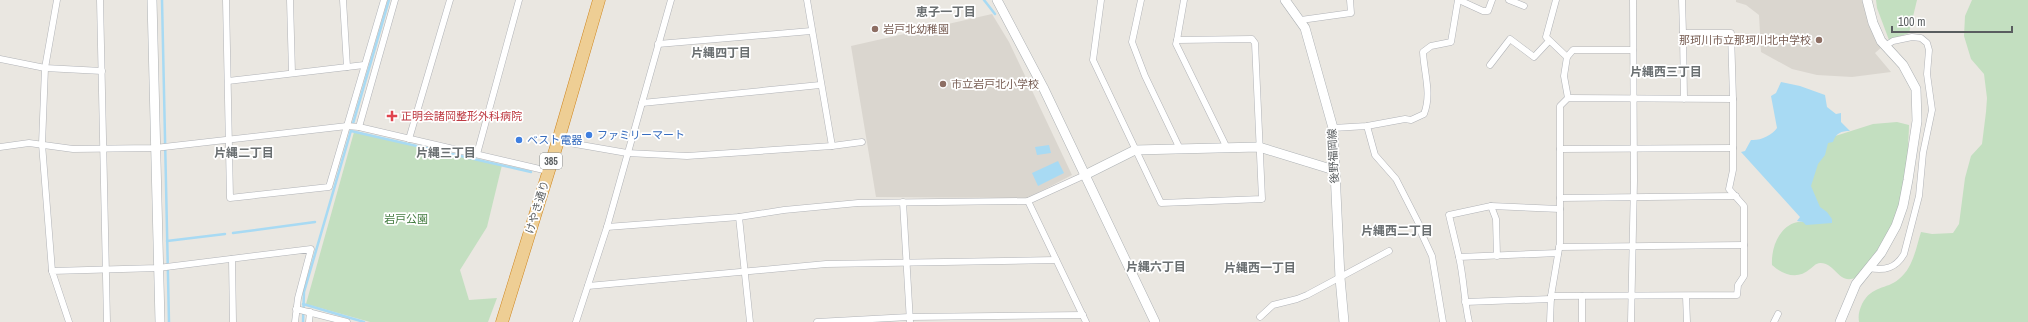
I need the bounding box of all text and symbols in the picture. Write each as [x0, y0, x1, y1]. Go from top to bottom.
district label: 恵子一丁目 [916, 4, 976, 20]
scale bar [1892, 8, 2012, 34]
text: 100 m [1898, 14, 1925, 30]
place label: 岩戸北幼稚園 [883, 22, 949, 36]
marker: 岩戸北幼稚園 [870, 24, 880, 34]
place label: 那珂川市立那珂川北中学校 [1679, 33, 1811, 47]
marker: 那珂川市立那珂川北中学校 [1814, 35, 1824, 45]
district label: 片縄四丁目 [691, 45, 751, 61]
district label: 片縄西三丁目 [1630, 64, 1702, 80]
place label: 市立岩戸北小学校 [951, 77, 1039, 91]
marker: 市立岩戸北小学校 [938, 79, 948, 89]
place label: 正明会諸岡整形外科病院 [401, 109, 522, 123]
marker: 正明会諸岡整形外科病院 [386, 110, 398, 122]
place label: ファミリーマート [597, 128, 685, 142]
street label: 後野福岡線 [1325, 128, 1341, 184]
marker: ファミリーマート [584, 130, 594, 140]
place label: ベスト電器 [527, 133, 582, 147]
marker: ベスト電器 [514, 135, 524, 145]
district label: 片縄二丁目 [214, 145, 274, 161]
district label: 片縄三丁目 [416, 145, 476, 161]
road number: 385 [540, 153, 562, 169]
street label: けやき通り [522, 179, 552, 235]
park label: 岩戸公園 [384, 212, 428, 226]
district label: 片縄西二丁目 [1361, 223, 1433, 239]
district label: 片縄六丁目 [1126, 259, 1186, 275]
district label: 片縄西一丁目 [1224, 260, 1296, 276]

